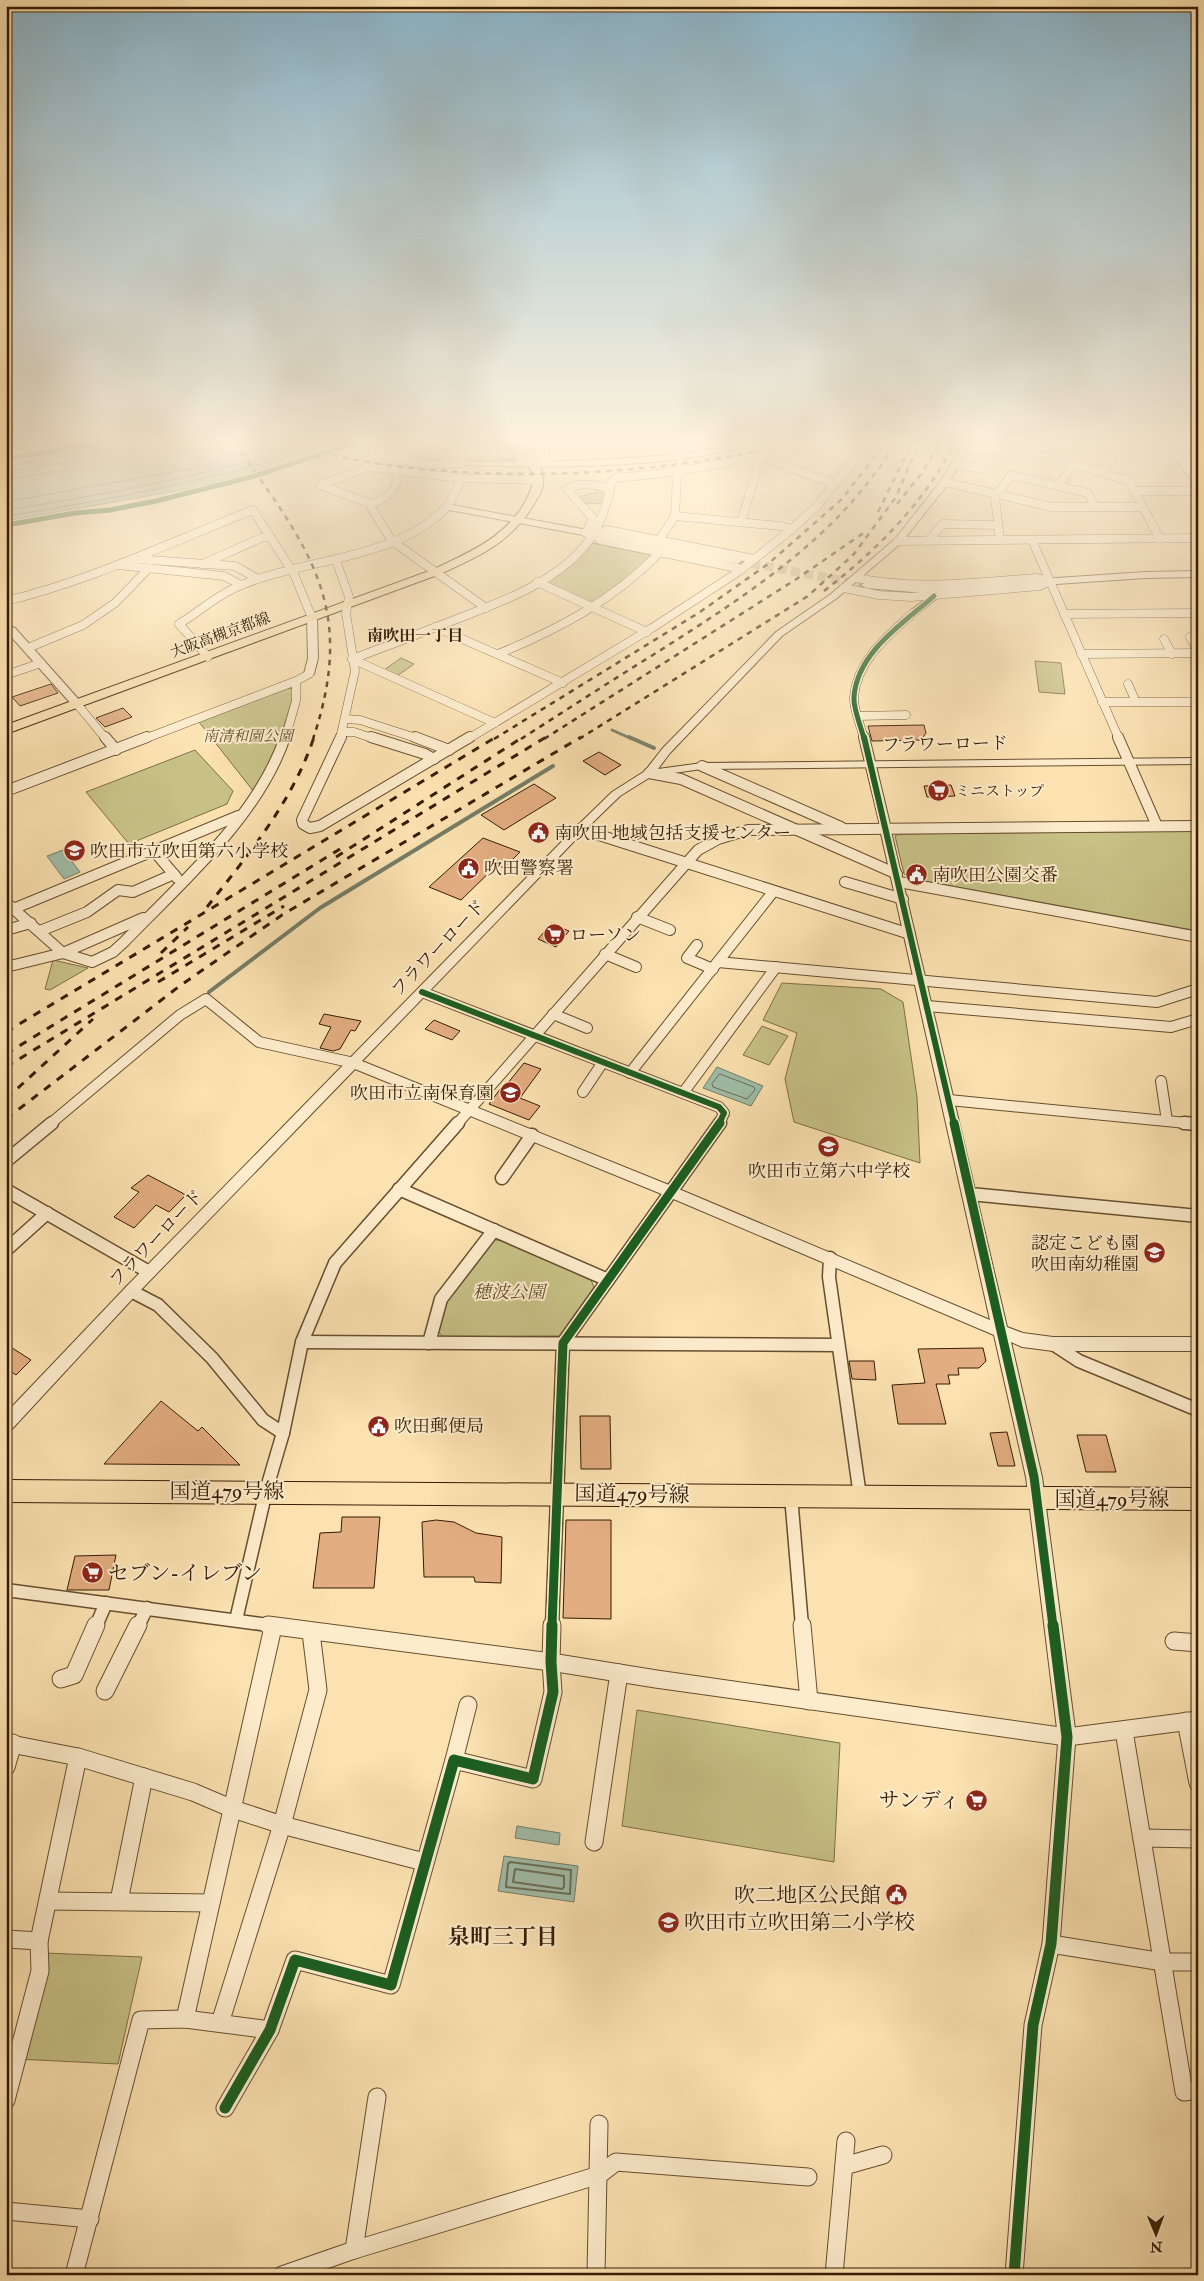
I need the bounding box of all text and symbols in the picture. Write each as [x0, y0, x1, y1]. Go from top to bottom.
street label: 大阪高槻京都線 [168, 609, 273, 662]
district label: 南吹田一丁目 [367, 626, 463, 646]
park label: 南清和園公園 [203, 727, 296, 746]
street label: フラワーロード [882, 732, 1008, 757]
supermarket icon: ミニストップ [927, 779, 951, 803]
place label: ミニストップ [955, 782, 1045, 801]
public building icon: 南吹田 地域包括支援センター [526, 821, 550, 845]
place label: 南吹田 地域包括支援センター [554, 822, 791, 845]
school or university icon: 吹田市立吹田第六小学校 [62, 839, 86, 863]
place label: 吹田市立吹田第六小学校 [90, 840, 288, 863]
public building icon: 吹田警察署 [456, 856, 480, 880]
place label: 吹田警察署 [484, 857, 574, 880]
public building icon: 南吹田公園交番 [904, 863, 928, 887]
place label: 南吹田公園交番 [932, 864, 1058, 887]
street label: フラワーロード [386, 895, 490, 1002]
supermarket icon: ローソン [542, 923, 566, 947]
place label: ローソン [570, 924, 641, 947]
school or university icon: 吹田市立南保育園 [498, 1081, 522, 1105]
place label: 吹田市立南保育園 [350, 1082, 494, 1105]
school or university icon: 吹田市立第六中学校 [817, 1134, 841, 1158]
place label: 吹田市立第六中学校 [748, 1160, 910, 1183]
street label: フラワーロード [104, 1185, 208, 1292]
place label: 認定こども園 吹田南幼稚園 [1031, 1232, 1139, 1276]
school or university icon: 認定こども園 吹田南幼稚園 [1143, 1241, 1167, 1265]
park label: 穂波公園 [473, 1281, 548, 1304]
public building icon: 吹田郵便局 [366, 1414, 390, 1438]
place label: 吹田郵便局 [394, 1415, 484, 1438]
street label: 国道479号線 [169, 1478, 285, 1505]
street label: 国道479号線 [574, 1480, 690, 1509]
street label: 国道479号線 [1054, 1486, 1170, 1513]
place label: セブン-イレブン [108, 1560, 262, 1587]
supermarket icon: セブン-イレブン [80, 1561, 104, 1585]
place label: サンディ [879, 1787, 960, 1814]
supermarket icon: サンディ [964, 1788, 988, 1812]
place label: 吹二地区公民館 [734, 1882, 881, 1909]
public building icon: 吹二地区公民館 [885, 1883, 909, 1907]
place label: 吹田市立吹田第二小学校 [684, 1909, 915, 1936]
school or university icon: 吹田市立吹田第二小学校 [656, 1910, 680, 1934]
district label: 泉町三丁目 [448, 1923, 558, 1951]
north arrow [1132, 2208, 1182, 2258]
text: N [1149, 2238, 1164, 2255]

